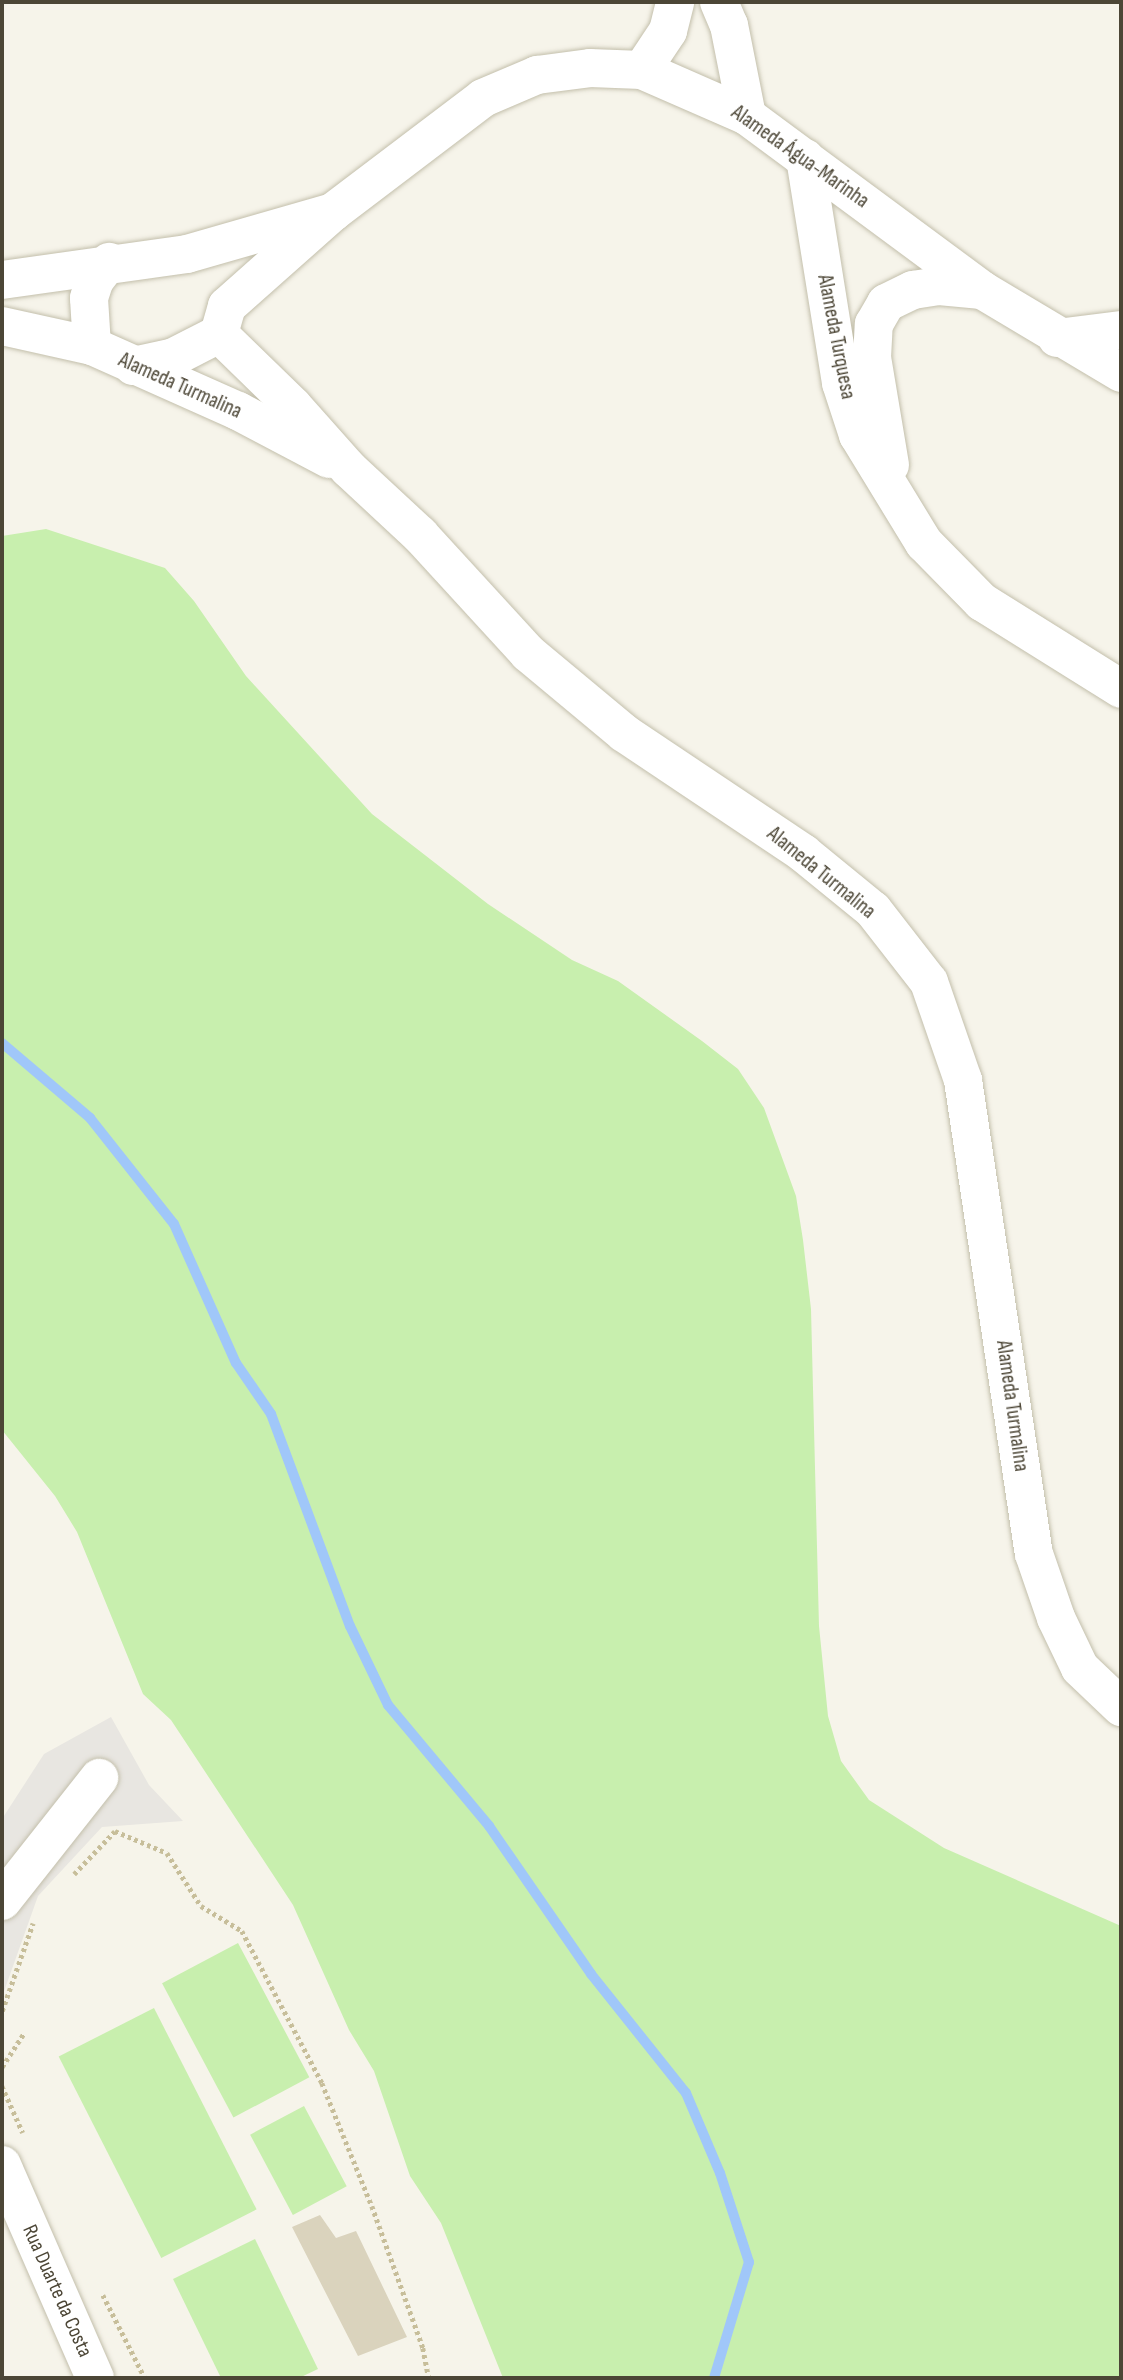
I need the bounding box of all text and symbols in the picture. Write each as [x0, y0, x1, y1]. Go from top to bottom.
street label: Alameda Água-Marinha [726, 100, 874, 214]
street label: Alameda Turquesa [812, 273, 860, 401]
street label: Alameda Turmalina [115, 348, 245, 424]
street label: Alameda Turmalina [762, 822, 880, 924]
street label: Alameda Turmalina [990, 1339, 1034, 1473]
street label: Rua Duarte da Costa [17, 2221, 97, 2361]

